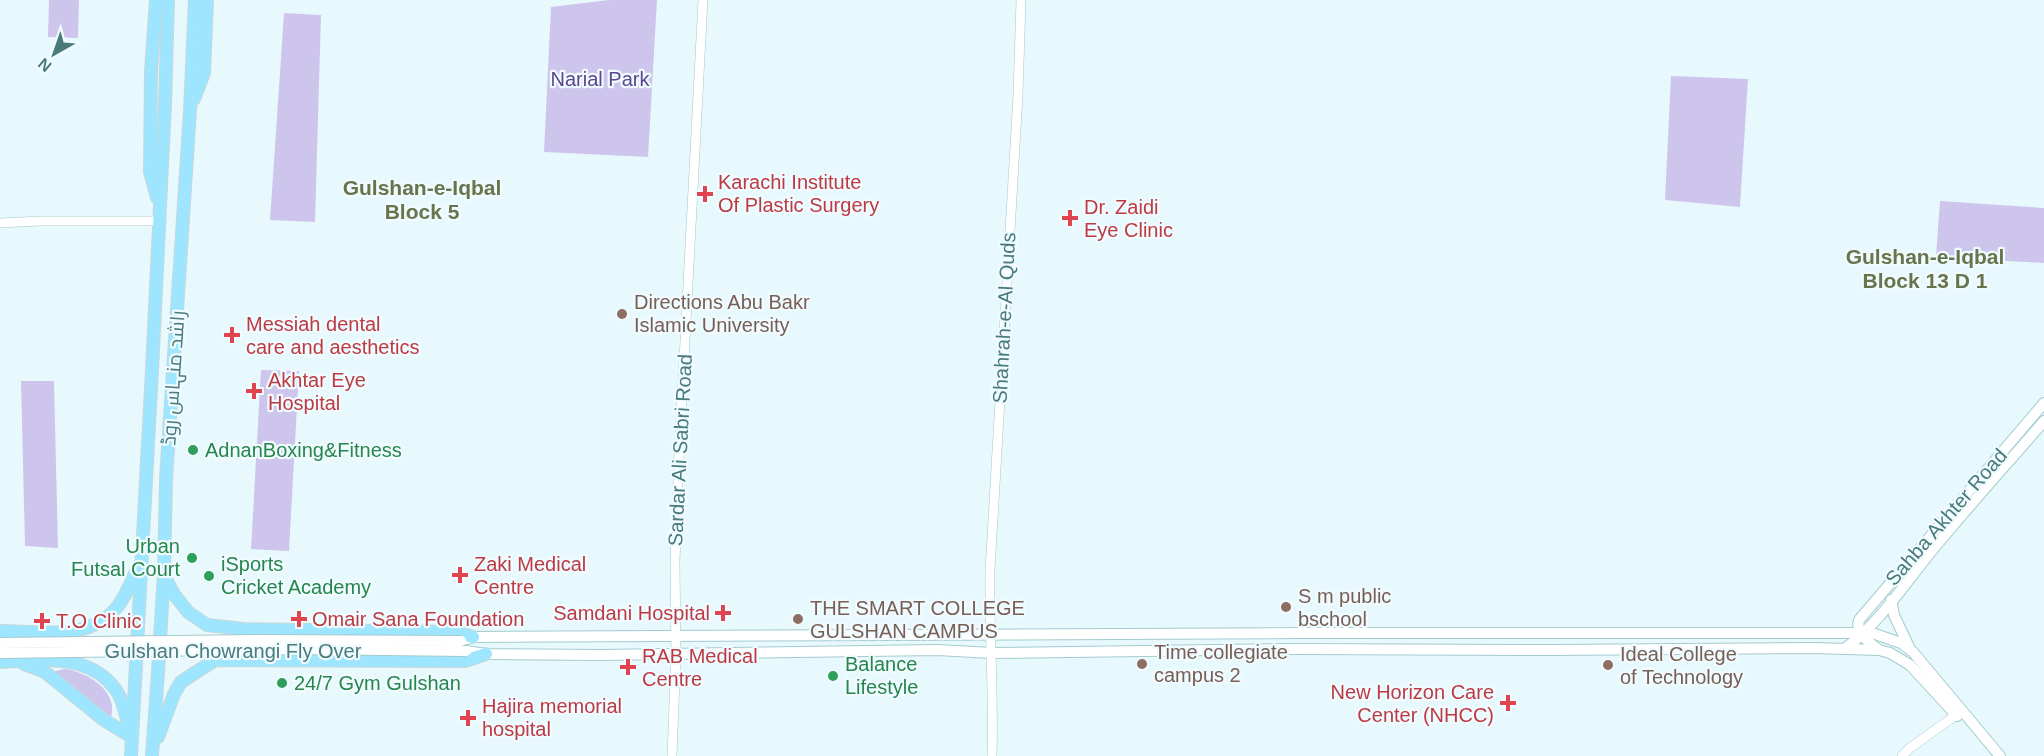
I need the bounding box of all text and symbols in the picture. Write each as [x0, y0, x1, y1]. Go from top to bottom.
north arrow [24, 24, 84, 84]
text: N [35, 55, 55, 75]
park label: Narial Park [551, 68, 650, 90]
place label: Karachi Institute Of Plastic Surgery [718, 171, 879, 216]
district label: Gulshan-e-Iqbal Block 5 [343, 176, 501, 223]
marker: Karachi Institute Of Plastic Surgery [696, 185, 714, 203]
place label: Dr. Zaidi Eye Clinic [1084, 196, 1173, 241]
marker: Dr. Zaidi Eye Clinic [1061, 209, 1079, 227]
street label: Shahrah-e-Al Quds [989, 232, 1019, 404]
district label: Gulshan-e-Iqbal Block 13 D 1 [1846, 245, 2004, 292]
place label: Directions Abu Bakr Islamic University [634, 291, 810, 336]
marker: Directions Abu Bakr Islamic University [615, 307, 629, 321]
street label: راشد منہاس روڈ [157, 310, 192, 446]
place label: Messiah dental care and aesthetics [246, 313, 419, 358]
marker: Messiah dental care and aesthetics [223, 326, 241, 344]
street label: Sardar Ali Sabri Road [664, 353, 696, 547]
place label: Akhtar Eye Hospital [268, 369, 366, 414]
marker: Akhtar Eye Hospital [245, 382, 263, 400]
place label: AdnanBoxing&Fitness [205, 439, 402, 461]
marker: AdnanBoxing&Fitness [186, 443, 200, 457]
street label: Sahba Akhter Road [1881, 444, 2011, 590]
place label: Urban Futsal Court [71, 535, 180, 580]
marker: Urban Futsal Court [185, 551, 199, 565]
place label: iSports Cricket Academy [221, 553, 371, 598]
place label: Zaki Medical Centre [474, 553, 586, 598]
marker: Zaki Medical Centre [451, 566, 469, 584]
marker: iSports Cricket Academy [202, 569, 216, 583]
place label: S m public bschool [1298, 585, 1391, 630]
place label: THE SMART COLLEGE GULSHAN CAMPUS [810, 597, 1025, 642]
marker: S m public bschool [1279, 600, 1293, 614]
place label: Samdani Hospital [553, 602, 710, 624]
marker: Samdani Hospital [714, 604, 732, 622]
place label: Omair Sana Foundation [312, 608, 524, 630]
place label: T.O Clinic [56, 610, 142, 632]
marker: Omair Sana Foundation [290, 610, 308, 628]
marker: T.O Clinic [33, 612, 51, 630]
marker: THE SMART COLLEGE GULSHAN CAMPUS [791, 612, 805, 626]
street label: Gulshan Chowrangi Fly Over [105, 640, 362, 662]
place label: Time collegiate campus 2 [1154, 641, 1288, 686]
place label: Ideal College of Technology [1620, 643, 1743, 688]
place label: RAB Medical Centre [642, 645, 758, 690]
place label: Balance Lifestyle [845, 653, 918, 698]
marker: Time collegiate campus 2 [1135, 657, 1149, 671]
marker: RAB Medical Centre [619, 658, 637, 676]
marker: Ideal College of Technology [1601, 658, 1615, 672]
marker: Balance Lifestyle [826, 669, 840, 683]
place label: 24/7 Gym Gulshan [294, 672, 461, 694]
marker: 24/7 Gym Gulshan [275, 676, 289, 690]
place label: New Horizon Care Center (NHCC) [1331, 681, 1494, 726]
marker: New Horizon Care Center (NHCC) [1499, 694, 1517, 712]
place label: Hajira memorial hospital [482, 695, 622, 740]
marker: Hajira memorial hospital [459, 709, 477, 727]

